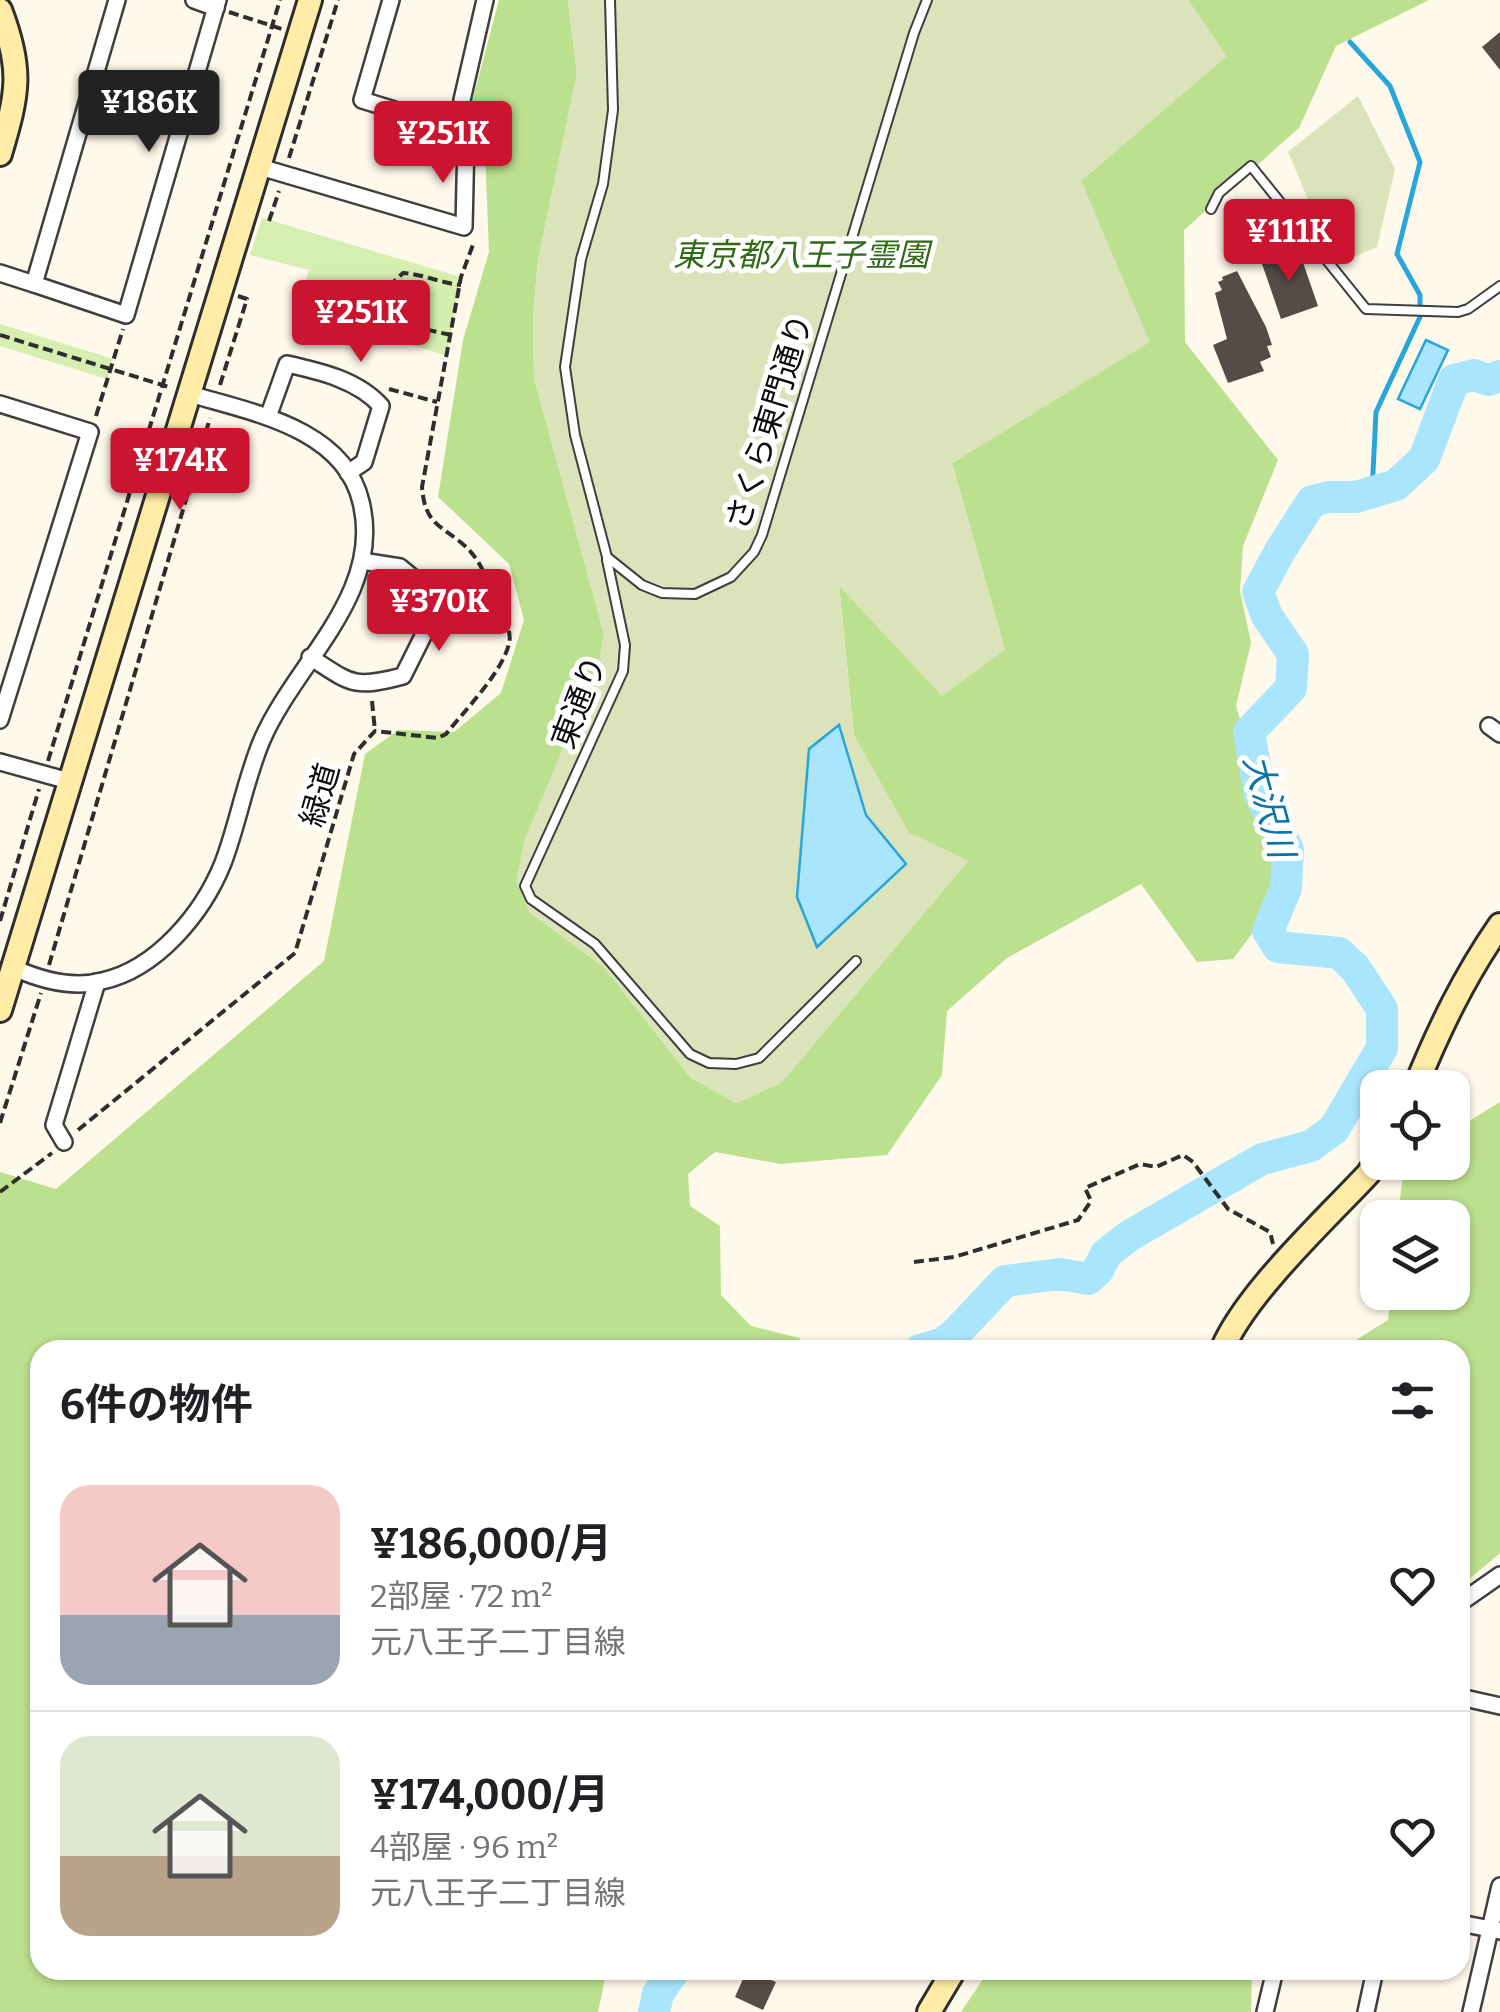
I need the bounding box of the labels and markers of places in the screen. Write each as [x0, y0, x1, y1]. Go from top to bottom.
pin: ¥186K [79, 70, 219, 155]
pin: ¥251K [373, 101, 513, 186]
pin: ¥111K [1219, 199, 1359, 284]
pin: ¥251K [291, 280, 431, 365]
pin: ¥174K [110, 428, 250, 513]
pin: ¥370K [369, 569, 509, 654]

